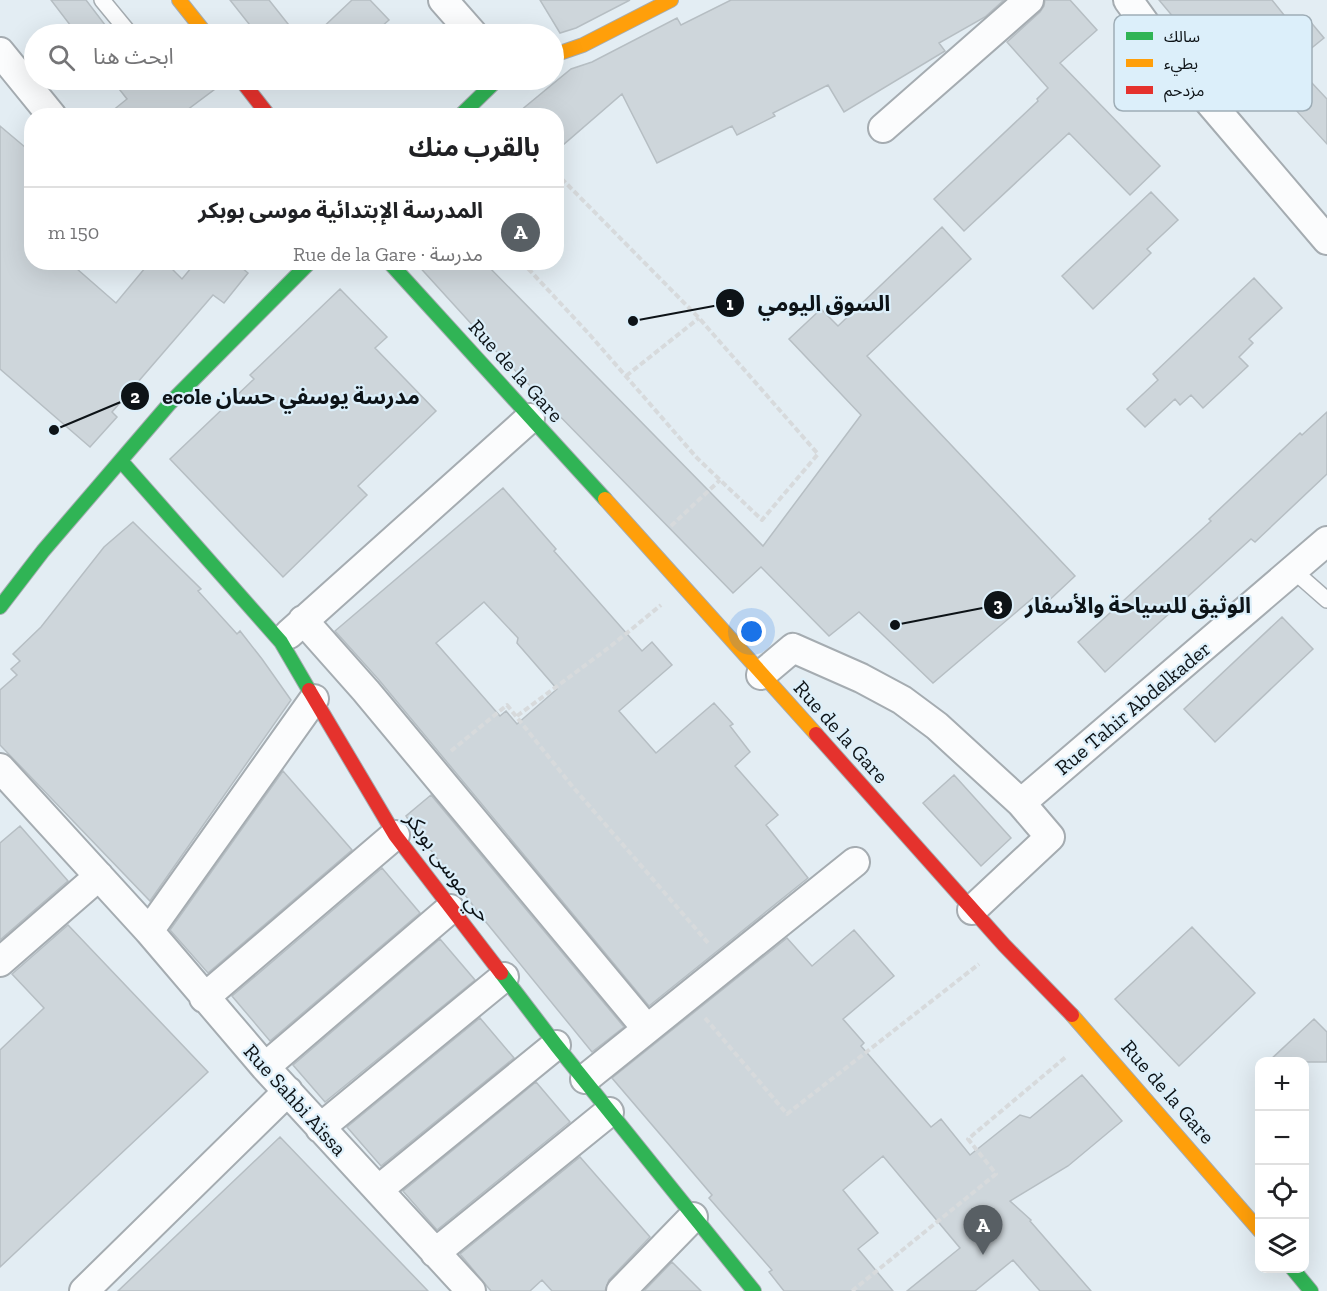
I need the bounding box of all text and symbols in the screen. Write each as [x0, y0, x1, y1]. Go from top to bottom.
legend [1114, 15, 1312, 111]
search box [24, 24, 564, 90]
text: سالك [1164, 27, 1200, 46]
icon: search [45, 41, 78, 74]
text: ابحث هنا [93, 43, 174, 70]
text: بطيء [1164, 54, 1198, 76]
text: مزدحم [1164, 81, 1204, 103]
text: بالقرب منك [408, 131, 540, 163]
text: المدرسة الإبتدائية موسى بوبكر [198, 197, 483, 224]
text: 150 m [48, 220, 99, 244]
text: A [514, 220, 527, 244]
text: مدرسة · Rue de la Gare [293, 242, 483, 266]
callout: السوق اليومي [715, 283, 902, 323]
text: السوق اليومي [758, 290, 890, 321]
text: 1 [726, 293, 734, 315]
street label: Rue de la Gare [464, 314, 569, 427]
callout: ecole مدرسة يوسفي حسان [120, 376, 432, 416]
text: ecole مدرسة يوسفي حسان [162, 383, 420, 414]
text: 2 [130, 386, 140, 408]
callout: الوثيق للسياحة والأسفار [983, 585, 1263, 625]
text: الوثيق للسياحة والأسفار [1024, 592, 1251, 619]
text: 3 [993, 594, 1003, 616]
your location [737, 617, 766, 646]
street label: Rue Tahir Abdelkader [1050, 635, 1215, 780]
street label: Rue de la Gare [789, 675, 894, 788]
street label: حي موسى بوبكر [396, 806, 497, 929]
street label: Rue de la Gare [1116, 1035, 1220, 1149]
street label: Rue Sahbi Aïssa [239, 1039, 352, 1161]
map controls [1255, 1057, 1309, 1273]
button: + [1255, 1057, 1309, 1111]
button: − [1255, 1111, 1309, 1165]
button: locate [1255, 1165, 1309, 1219]
pin: A [964, 1206, 1002, 1255]
button: layers [1255, 1219, 1309, 1273]

